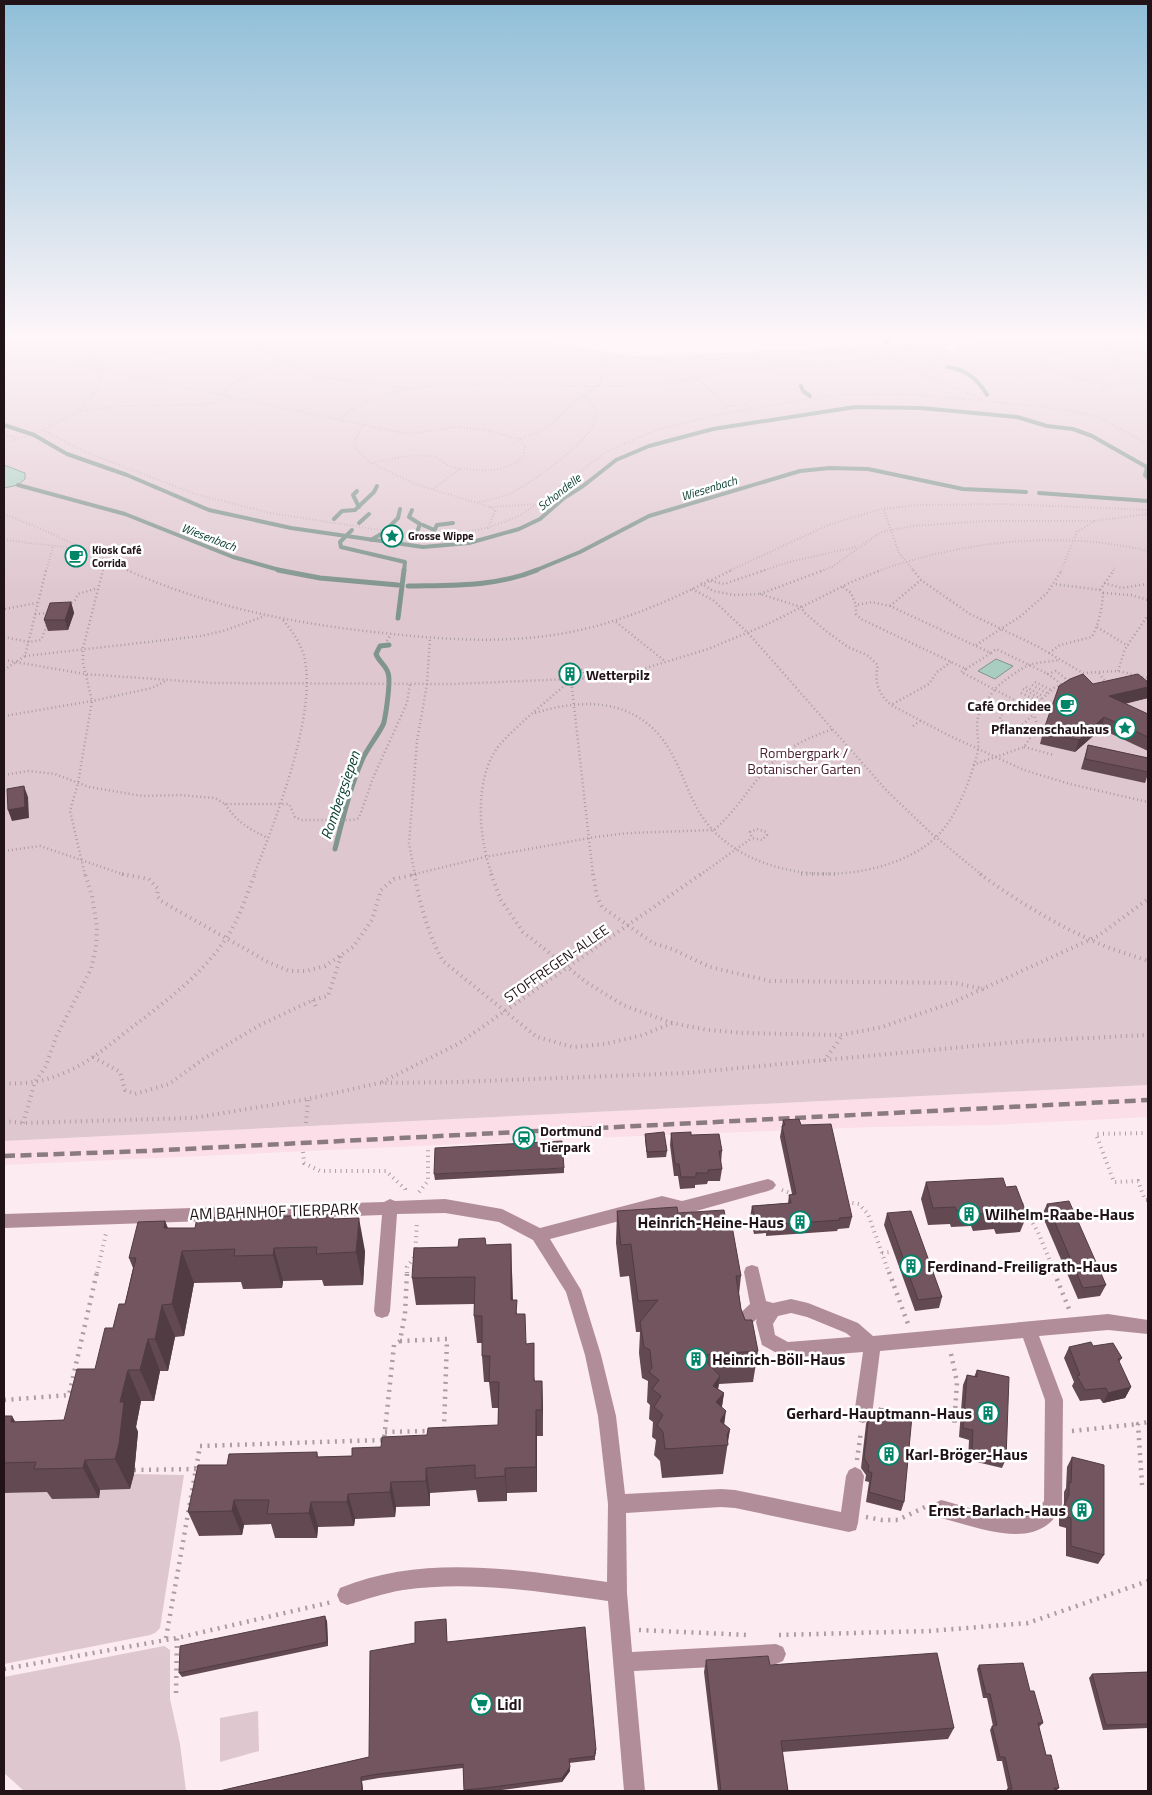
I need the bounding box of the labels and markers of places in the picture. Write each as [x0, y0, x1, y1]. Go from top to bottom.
place icon: Grosse Wippe [380, 524, 404, 548]
place label: Grosse Wippe [408, 528, 474, 544]
place label: Kiosk Café Corrida [92, 542, 142, 571]
cafe icon: Kiosk Café Corrida [64, 544, 88, 568]
building icon: Wetterpilz [558, 662, 582, 686]
place label: Wetterpilz [586, 664, 650, 685]
cafe icon: Café Orchidee [1055, 693, 1079, 717]
place label: Café Orchidee [967, 695, 1051, 716]
place icon: Pflanzenschauhaus [1113, 716, 1137, 740]
place label: Pflanzenschauhaus [991, 718, 1109, 739]
place label: Dortmund Tierpark [540, 1120, 602, 1157]
station icon: Dortmund Tierpark [512, 1126, 536, 1150]
building icon: Wilhelm-Raabe-Haus [957, 1202, 981, 1226]
place label: Wilhelm-Raabe-Haus [985, 1202, 1135, 1226]
place label: Heinrich-Heine-Haus [638, 1210, 784, 1234]
building icon: Heinrich-Heine-Haus [788, 1210, 812, 1234]
building icon: Ferdinand-Freiligrath-Haus [899, 1254, 923, 1278]
place label: Ferdinand-Freiligrath-Haus [927, 1254, 1118, 1278]
building icon: Heinrich-Böll-Haus [684, 1347, 708, 1371]
place label: Heinrich-Böll-Haus [712, 1347, 845, 1371]
place label: Gerhard-Hauptmann-Haus [786, 1401, 972, 1425]
building icon: Gerhard-Hauptmann-Haus [976, 1401, 1000, 1425]
building icon: Karl-Bröger-Haus [877, 1442, 901, 1466]
place label: Karl-Bröger-Haus [905, 1442, 1028, 1466]
place label: Ernst-Barlach-Haus [928, 1498, 1066, 1522]
building icon: Ernst-Barlach-Haus [1070, 1498, 1094, 1522]
supermarket icon: Lidl [469, 1692, 493, 1716]
place label: Lidl [497, 1692, 522, 1716]

